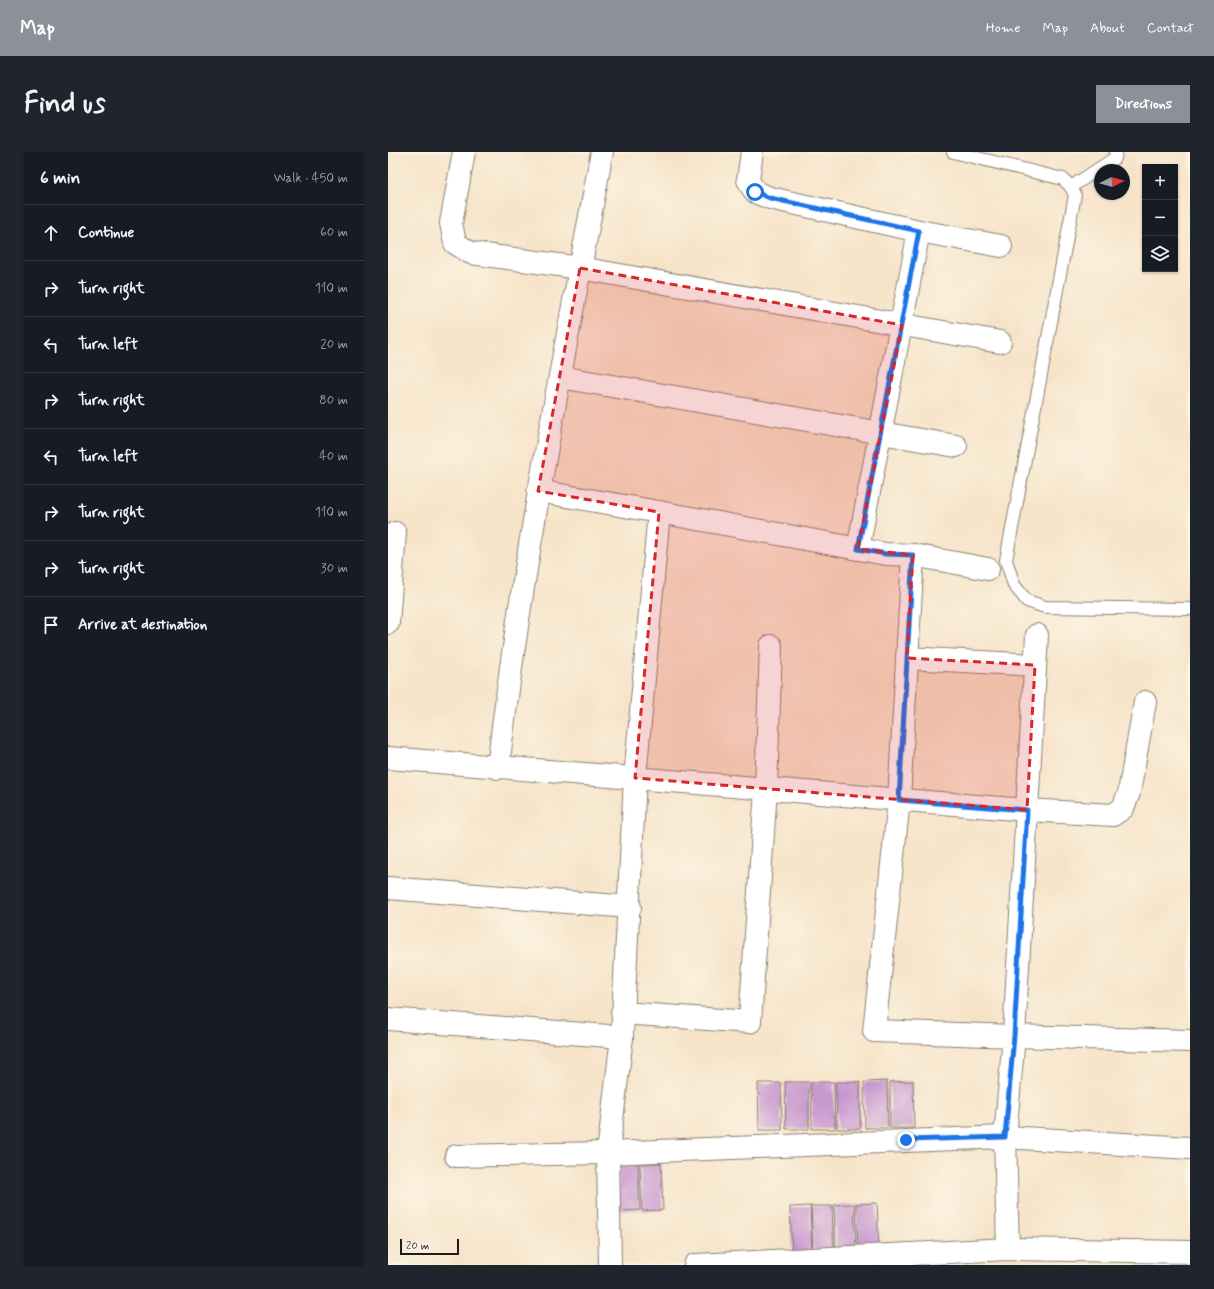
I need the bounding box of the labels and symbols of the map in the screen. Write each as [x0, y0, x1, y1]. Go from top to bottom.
north arrow [1094, 164, 1130, 200]
route start [746, 183, 764, 201]
route end [897, 1131, 915, 1149]
scale bar [400, 1237, 459, 1256]

